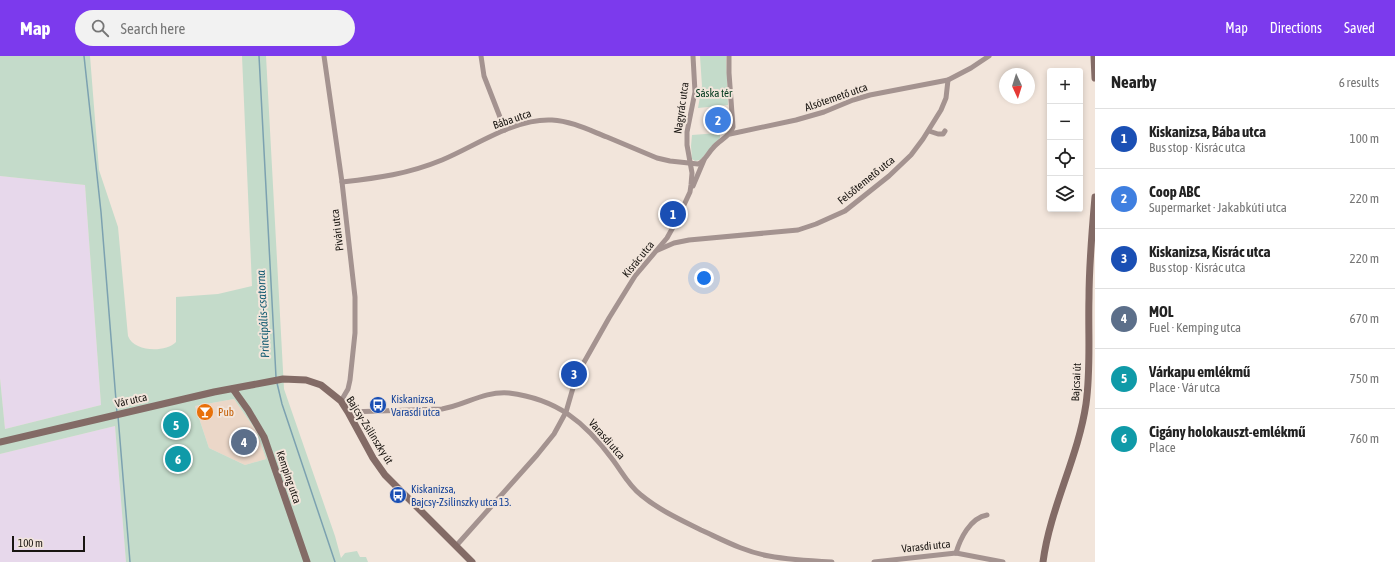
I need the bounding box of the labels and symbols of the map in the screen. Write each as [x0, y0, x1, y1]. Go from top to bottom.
north arrow [999, 68, 1035, 104]
street label: Nagyrác utca [671, 81, 691, 135]
street label: Alsótemető utca [803, 81, 869, 113]
park label: Sáska tér [696, 87, 733, 99]
pin: 2 [705, 105, 731, 135]
street label: Bába utca [491, 107, 533, 131]
street label: Felsőtemető utca [835, 153, 897, 207]
pin: 1 [660, 199, 686, 229]
street label: Pivári utca [328, 208, 346, 252]
street label: Kisrác utca [620, 238, 656, 280]
your location [694, 268, 714, 288]
water label: Principális-csatorna [254, 269, 272, 358]
pin: 3 [561, 359, 587, 389]
street label: Bajcsai út [1069, 362, 1083, 402]
street label: Vár utca [114, 391, 148, 409]
place label: Kiskanizsa, Varasdi utca [391, 393, 440, 418]
street label: Bajcsy-Zsilinszky út [344, 394, 396, 466]
bus stop icon: Kiskanizsa, Varasdi utca [368, 395, 388, 415]
bar icon: Pub [195, 402, 215, 422]
place label: Pub [218, 406, 234, 418]
pin: 5 [163, 410, 189, 440]
street label: Varasdi utca [586, 417, 628, 461]
pin: 4 [231, 427, 257, 457]
pin: 6 [165, 444, 191, 474]
street label: Kemping utca [274, 449, 304, 505]
place label: Kiskanizsa, Bajcsy-Zsilinszky utca 13. [411, 483, 511, 508]
bus stop icon: Kiskanizsa, Bajcsy-Zsilinszky utca 13. [388, 485, 408, 505]
scale bar [12, 534, 85, 553]
street label: Varasdi utca [901, 537, 951, 555]

